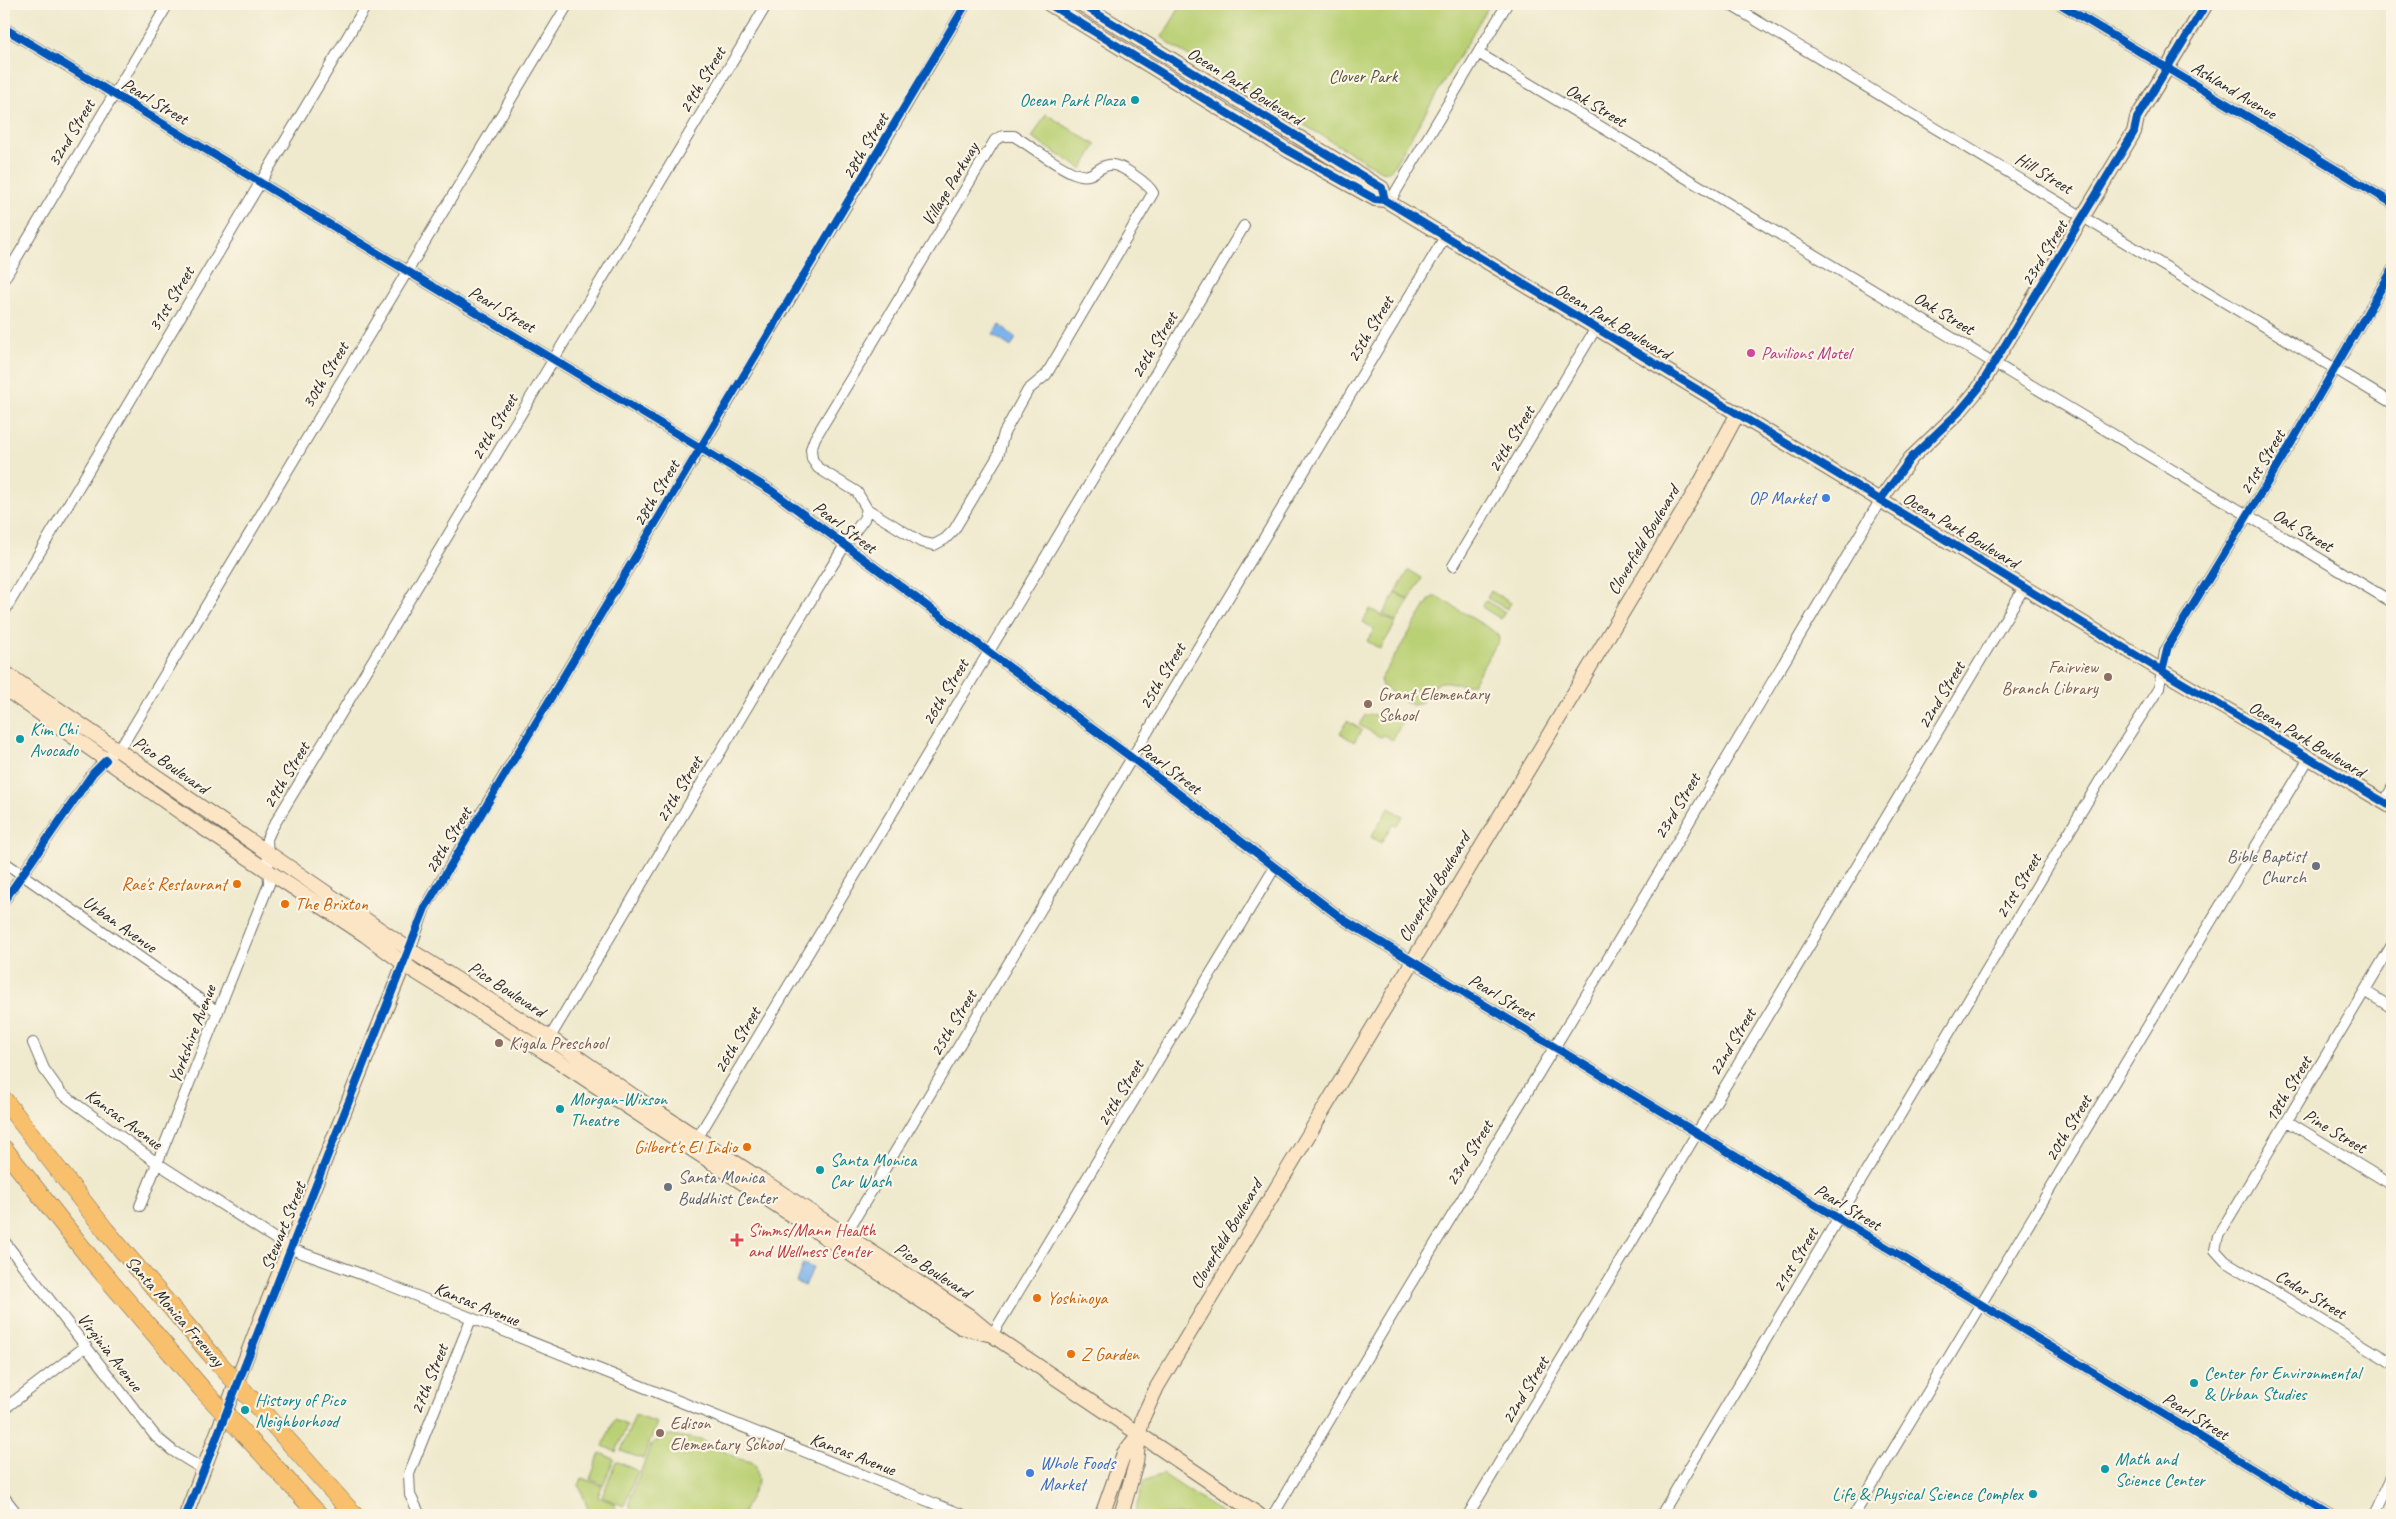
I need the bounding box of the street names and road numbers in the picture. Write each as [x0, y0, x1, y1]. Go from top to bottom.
street label: 29th Street [674, 41, 731, 117]
street label: Ocean Park Boulevard [1183, 42, 1309, 132]
street label: Ashland Avenue [2188, 56, 2281, 124]
street label: Pearl Street [118, 73, 194, 130]
street label: Oak Street [1562, 78, 1632, 133]
street label: 32nd Street [42, 94, 101, 171]
street label: 28th Street [837, 107, 894, 183]
street label: Village Parkway [917, 137, 984, 230]
street label: Hill Street [2011, 147, 2078, 200]
street label: 23rd Street [2016, 214, 2073, 290]
street label: 31st Street [143, 261, 200, 335]
street label: Ocean Park Boulevard [1551, 278, 1678, 366]
street label: Pearl Street [465, 281, 541, 338]
street label: Oak Street [1910, 286, 1980, 341]
street label: 25th Street [1342, 290, 1399, 366]
street label: 26th Street [1126, 306, 1183, 382]
street label: 30th Street [297, 336, 354, 412]
street label: 29th Street [466, 388, 523, 464]
street label: 24th Street [1483, 400, 1540, 476]
street label: 21st Street [2234, 424, 2291, 498]
street label: 28th Street [628, 454, 685, 530]
street label: Cloverfield Boulevard [1602, 479, 1686, 599]
street label: Ocean Park Boulevard [1899, 487, 2026, 575]
street label: Pearl Street [809, 496, 883, 559]
street label: Oak Street [2269, 503, 2339, 558]
street label: 25th Street [1134, 637, 1191, 713]
street label: 26th Street [917, 653, 974, 729]
street label: 22nd Street [1912, 656, 1971, 733]
street label: Ocean Park Boulevard [2245, 696, 2372, 784]
street label: Pico Boulevard [129, 731, 215, 801]
street label: 29th Street [258, 736, 315, 812]
street label: Pearl Street [1134, 737, 1208, 800]
street label: 27th Street [651, 750, 708, 826]
street label: 23rd Street [1649, 767, 1706, 843]
street label: 28th Street [420, 801, 477, 877]
street label: Cloverfield Boulevard [1393, 826, 1477, 946]
street label: 21st Street [1990, 848, 2047, 922]
street label: Urban Avenue [79, 891, 162, 958]
street label: Pico Boulevard [465, 956, 552, 1024]
street label: Pearl Street [1465, 969, 1541, 1026]
street label: Yorkshire Avenue [163, 981, 221, 1086]
street label: 25th Street [925, 984, 982, 1060]
street label: 26th Street [709, 1001, 766, 1077]
street label: 22nd Street [1703, 1003, 1762, 1080]
street label: 18th Street [2260, 1050, 2317, 1126]
street label: 24th Street [1092, 1054, 1149, 1130]
street label: Kansas Avenue [81, 1084, 168, 1155]
street label: 20th Street [2040, 1089, 2097, 1165]
street label: Pine Street [2300, 1104, 2372, 1159]
street label: 23rd Street [1440, 1115, 1499, 1190]
street label: Cloverfield Boulevard [1185, 1173, 1269, 1293]
street label: Stewart Street [255, 1177, 311, 1273]
street label: Pearl Street [1811, 1179, 1887, 1236]
street label: 21st Street [1767, 1222, 1824, 1296]
street label: Pico Boulevard [891, 1237, 978, 1305]
street label: Santa Monica Freeway [121, 1251, 230, 1372]
street label: Cedar Street [2272, 1264, 2352, 1325]
street label: Kansas Avenue [431, 1277, 524, 1331]
street label: Virginia Avenue [73, 1308, 148, 1397]
street label: 27th Street [405, 1339, 454, 1417]
street label: 22nd Street [1496, 1351, 1555, 1428]
street label: Pearl Street [2159, 1387, 2235, 1446]
street label: Kansas Avenue [807, 1428, 900, 1481]

